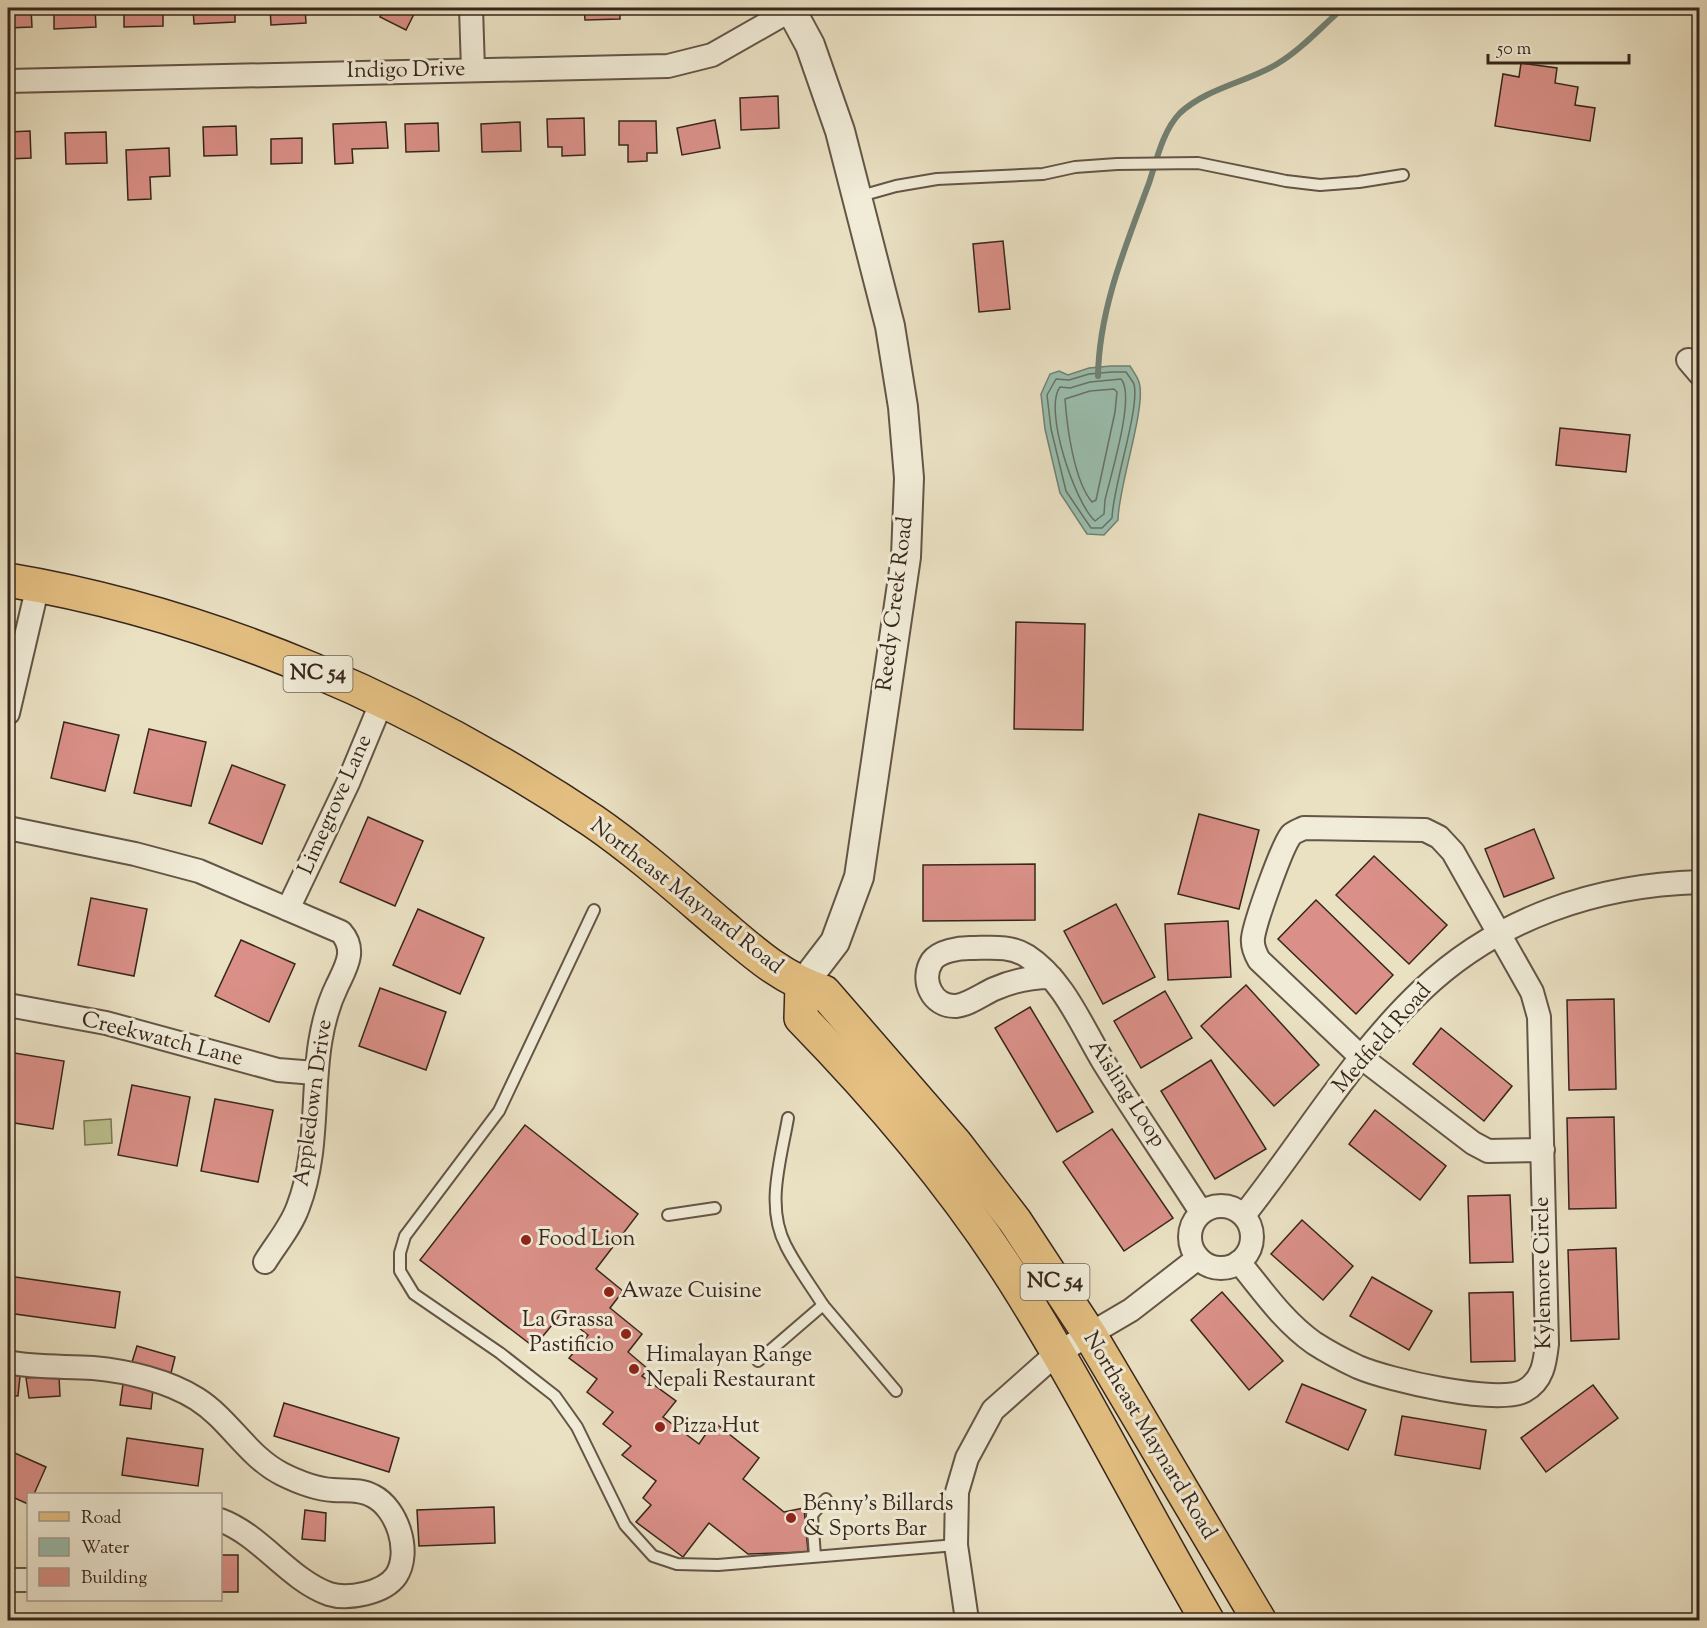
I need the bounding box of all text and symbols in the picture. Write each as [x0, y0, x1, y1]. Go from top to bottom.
scale bar [1488, 27, 1629, 65]
text: 50 m [1496, 37, 1532, 63]
street label: Indigo Drive [346, 54, 466, 88]
street label: Reedy Creek Road [869, 515, 923, 693]
road number: NC 54 [284, 656, 352, 692]
street label: Limegrove Lane [291, 730, 381, 880]
street label: Northeast Maynard Road [583, 811, 789, 983]
street label: Medfield Road [1326, 977, 1440, 1101]
street label: Creekwatch Lane [78, 1004, 246, 1076]
street label: Appledown Drive [286, 1017, 342, 1189]
street label: Aisling Loop [1079, 1034, 1173, 1154]
street label: Kylemore Circle [1527, 1196, 1561, 1350]
place label: Food Lion [538, 1224, 635, 1256]
marker: Food Lion [519, 1233, 533, 1247]
road number: NC 54 [1020, 1264, 1090, 1300]
place label: Awaze Cuisine [621, 1276, 762, 1308]
marker: Awaze Cuisine [602, 1285, 616, 1299]
place label: La Grassa Pastificio [522, 1305, 614, 1362]
street label: Northeast Maynard Road [1074, 1326, 1224, 1546]
marker: La Grassa Pastificio [619, 1327, 633, 1341]
place label: Himalayan Range Nepali Restaurant [646, 1340, 816, 1397]
marker: Himalayan Range Nepali Restaurant [627, 1362, 641, 1376]
place label: Pizza Hut [672, 1411, 760, 1443]
marker: Pizza Hut [653, 1420, 667, 1434]
place label: Benny's Billards & Sports Bar [803, 1489, 953, 1546]
legend [27, 1493, 222, 1601]
text: Road [81, 1506, 121, 1532]
marker: Benny's Billards & Sports Bar [784, 1511, 798, 1525]
text: Water [81, 1536, 130, 1562]
text: Building [81, 1566, 147, 1592]

